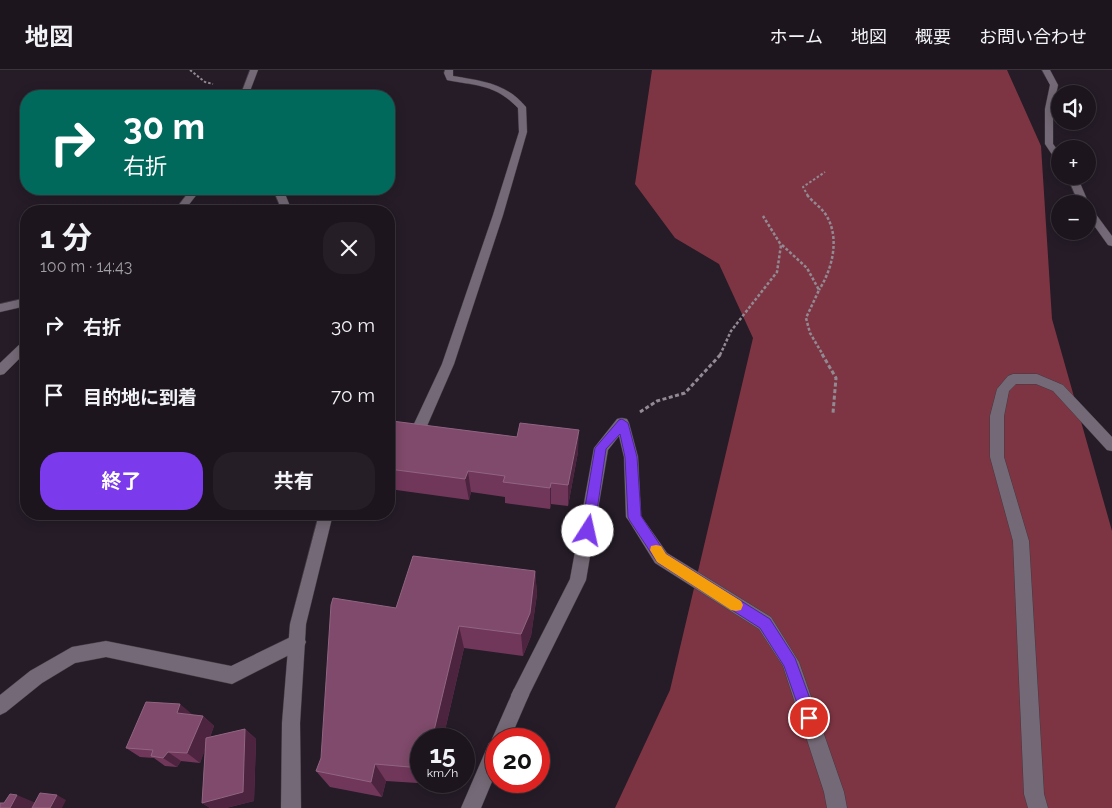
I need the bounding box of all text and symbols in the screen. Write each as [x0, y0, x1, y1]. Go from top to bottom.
text: 地図 [25, 22, 73, 51]
text: ホーム [770, 26, 823, 47]
text: 地図 [851, 26, 887, 47]
text: 概要 [915, 26, 951, 47]
text: お問い合わせ [979, 26, 1087, 47]
map controls [1051, 85, 1096, 240]
button: sound [1051, 85, 1096, 130]
text: 30 m [123, 106, 205, 147]
icon: right [40, 110, 105, 175]
button: + [1051, 140, 1096, 185]
text: 右折 [123, 153, 167, 179]
button: − [1051, 195, 1096, 240]
text: 1 分 [40, 220, 92, 255]
button: close [323, 222, 375, 274]
text: 100 m · 14:43 [40, 257, 132, 276]
icon: right [40, 311, 68, 339]
text: 30 m [331, 314, 375, 336]
text: 右折 [83, 316, 121, 338]
icon: arrive [40, 381, 68, 409]
text: 70 m [331, 384, 375, 406]
text: 目的地に到着 [83, 386, 197, 408]
button: 終了 [40, 452, 203, 510]
button: 共有 [213, 452, 375, 510]
position arrow [561, 504, 613, 556]
pin [788, 697, 830, 739]
icon: arrive [795, 704, 823, 732]
speed limit sign: 20 [485, 728, 550, 793]
text: 15 [429, 739, 456, 769]
text: km/h [427, 766, 458, 780]

